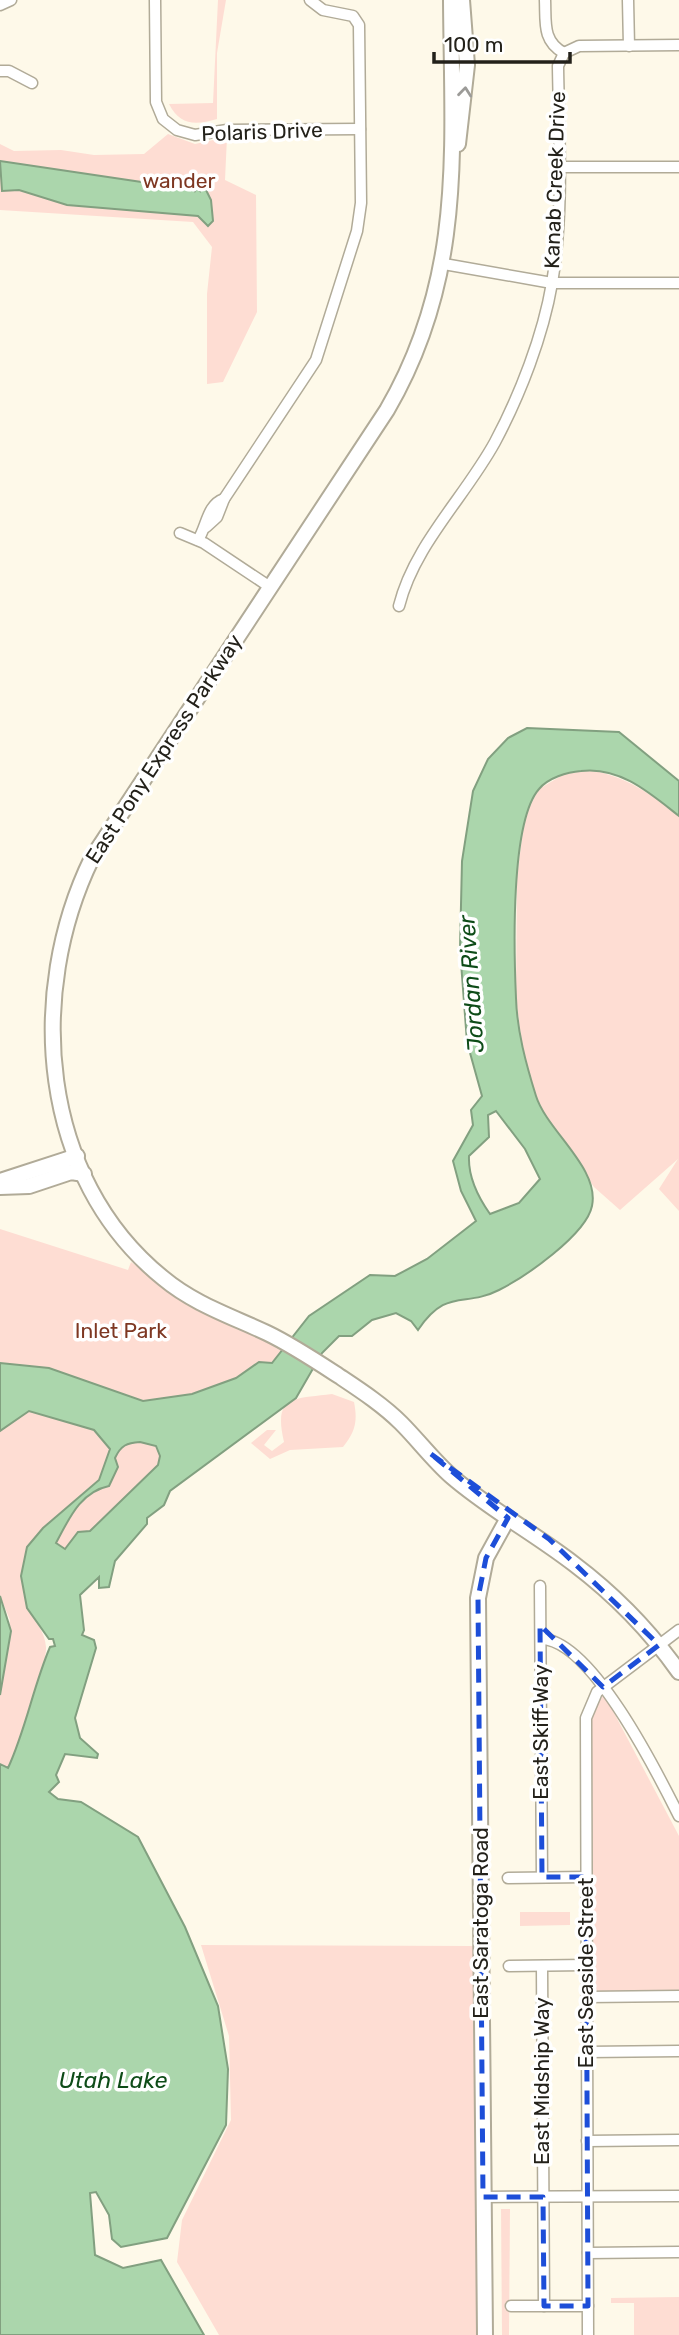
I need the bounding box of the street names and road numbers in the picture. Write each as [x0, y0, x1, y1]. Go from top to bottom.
street label: Kanab Creek Drive [539, 91, 570, 269]
street label: Polaris Drive [201, 117, 323, 146]
street label: East Pony Express Parkway [80, 629, 247, 868]
street label: East Skiff Way [528, 1664, 553, 1800]
street label: East Saratoga Road [468, 1827, 493, 2019]
street label: East Seaside Street [573, 1878, 598, 2068]
street label: East Midship Way [529, 1997, 554, 2165]

